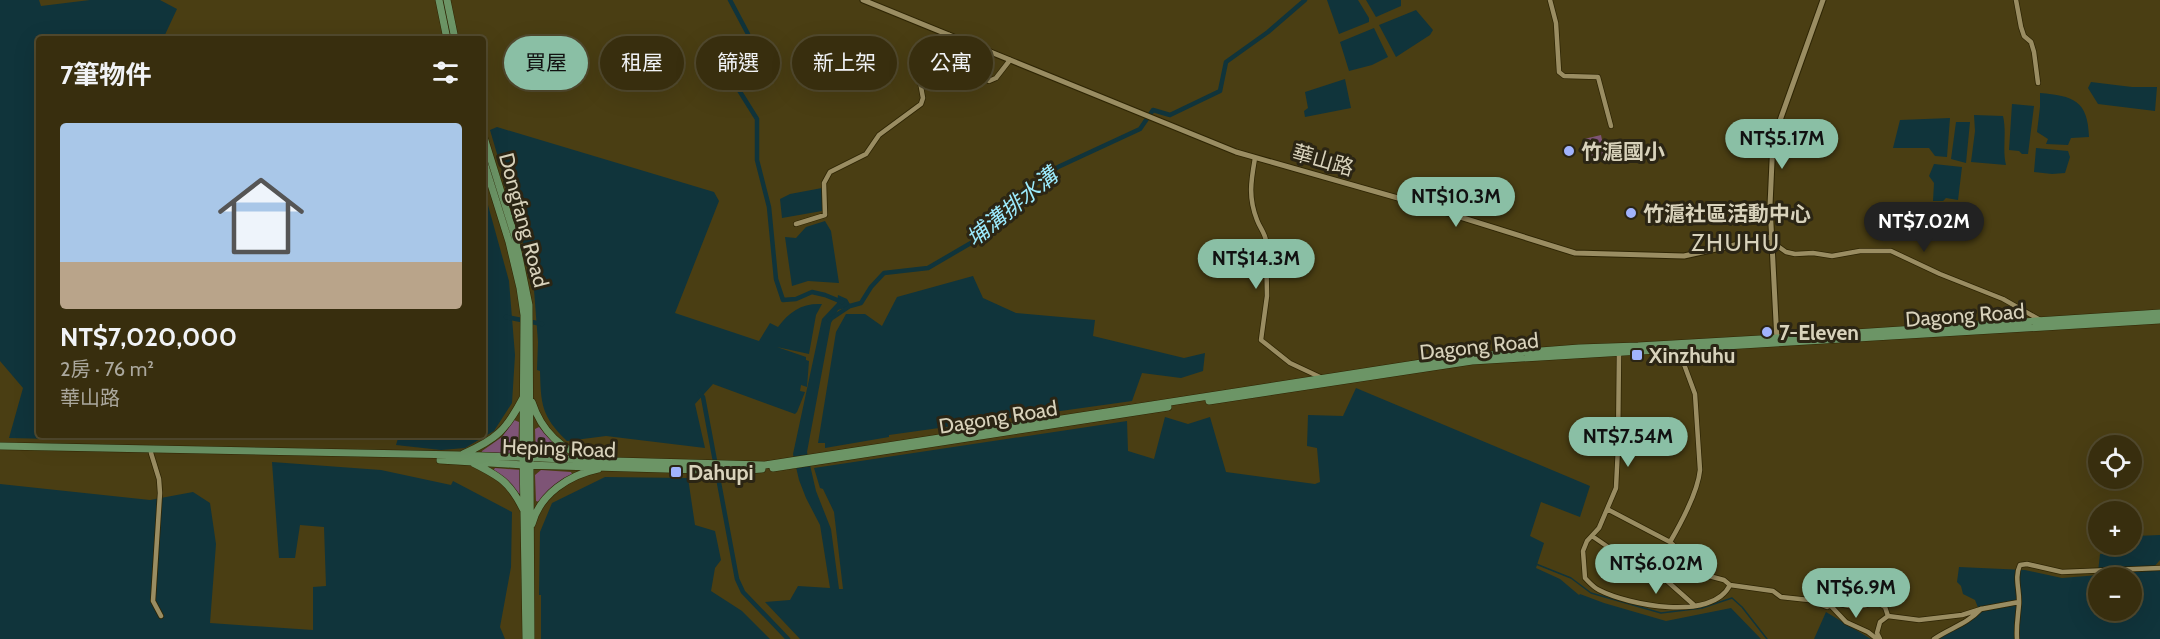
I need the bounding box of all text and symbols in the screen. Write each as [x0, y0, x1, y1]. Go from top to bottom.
chip: 買屋 [504, 36, 588, 90]
chip: 租屋 [600, 36, 684, 90]
chip: 篩選 [696, 36, 780, 90]
chip: 新上架 [792, 36, 897, 90]
chip: 公寓 [909, 36, 993, 90]
icon: filters [429, 56, 462, 89]
text: 7筆物件 [60, 59, 151, 91]
pin: NT$5.17M [1720, 119, 1844, 170]
text: NT$5.17M [1739, 126, 1825, 150]
street label: 華山路 [1289, 139, 1357, 181]
place label: 竹滬國小 [1581, 139, 1665, 164]
marker: 竹滬國小 [1562, 144, 1576, 158]
street label: Dongfang Road [494, 150, 554, 290]
water label: 埔溝排水溝 [961, 160, 1066, 252]
icon: home [207, 162, 315, 270]
pin: NT$10.3M [1394, 177, 1518, 228]
text: NT$10.3M [1411, 184, 1501, 208]
place label: 竹滬社區活動中心 [1643, 201, 1811, 226]
pin: NT$7.02M [1862, 202, 1986, 253]
marker: 竹滬社區活動中心 [1624, 206, 1638, 220]
text: NT$7.02M [1878, 209, 1970, 233]
district label: ZHUHU [1691, 228, 1781, 257]
pin: NT$14.3M [1194, 239, 1318, 290]
text: NT$14.3M [1212, 246, 1300, 270]
street label: Dagong Road [1904, 298, 2026, 332]
place label: 7-Eleven [1779, 320, 1859, 345]
text: NT$7,020,000 [60, 321, 237, 353]
marker: 7-Eleven [1760, 325, 1774, 339]
street label: Dagong Road [1418, 327, 1540, 365]
place label: Xinzhuhu [1648, 343, 1735, 368]
marker: Xinzhuhu [1630, 348, 1644, 362]
text: 2房 · 76 m² [60, 357, 154, 381]
text: 華山路 [60, 386, 120, 410]
street label: Dagong Road [937, 395, 1059, 439]
pin: NT$7.54M [1566, 417, 1690, 468]
text: NT$7.54M [1583, 424, 1673, 448]
street label: Heping Road [502, 434, 616, 462]
map controls [2088, 435, 2142, 621]
button: locate [2088, 435, 2142, 489]
place label: Dahupi [688, 460, 754, 485]
marker: Dahupi [669, 465, 683, 479]
button: + [2088, 501, 2142, 555]
pin: NT$6.02M [1594, 544, 1718, 595]
text: NT$6.02M [1609, 551, 1703, 575]
button: − [2088, 567, 2142, 621]
pin: NT$6.9M [1801, 568, 1911, 619]
text: NT$6.9M [1816, 575, 1896, 599]

